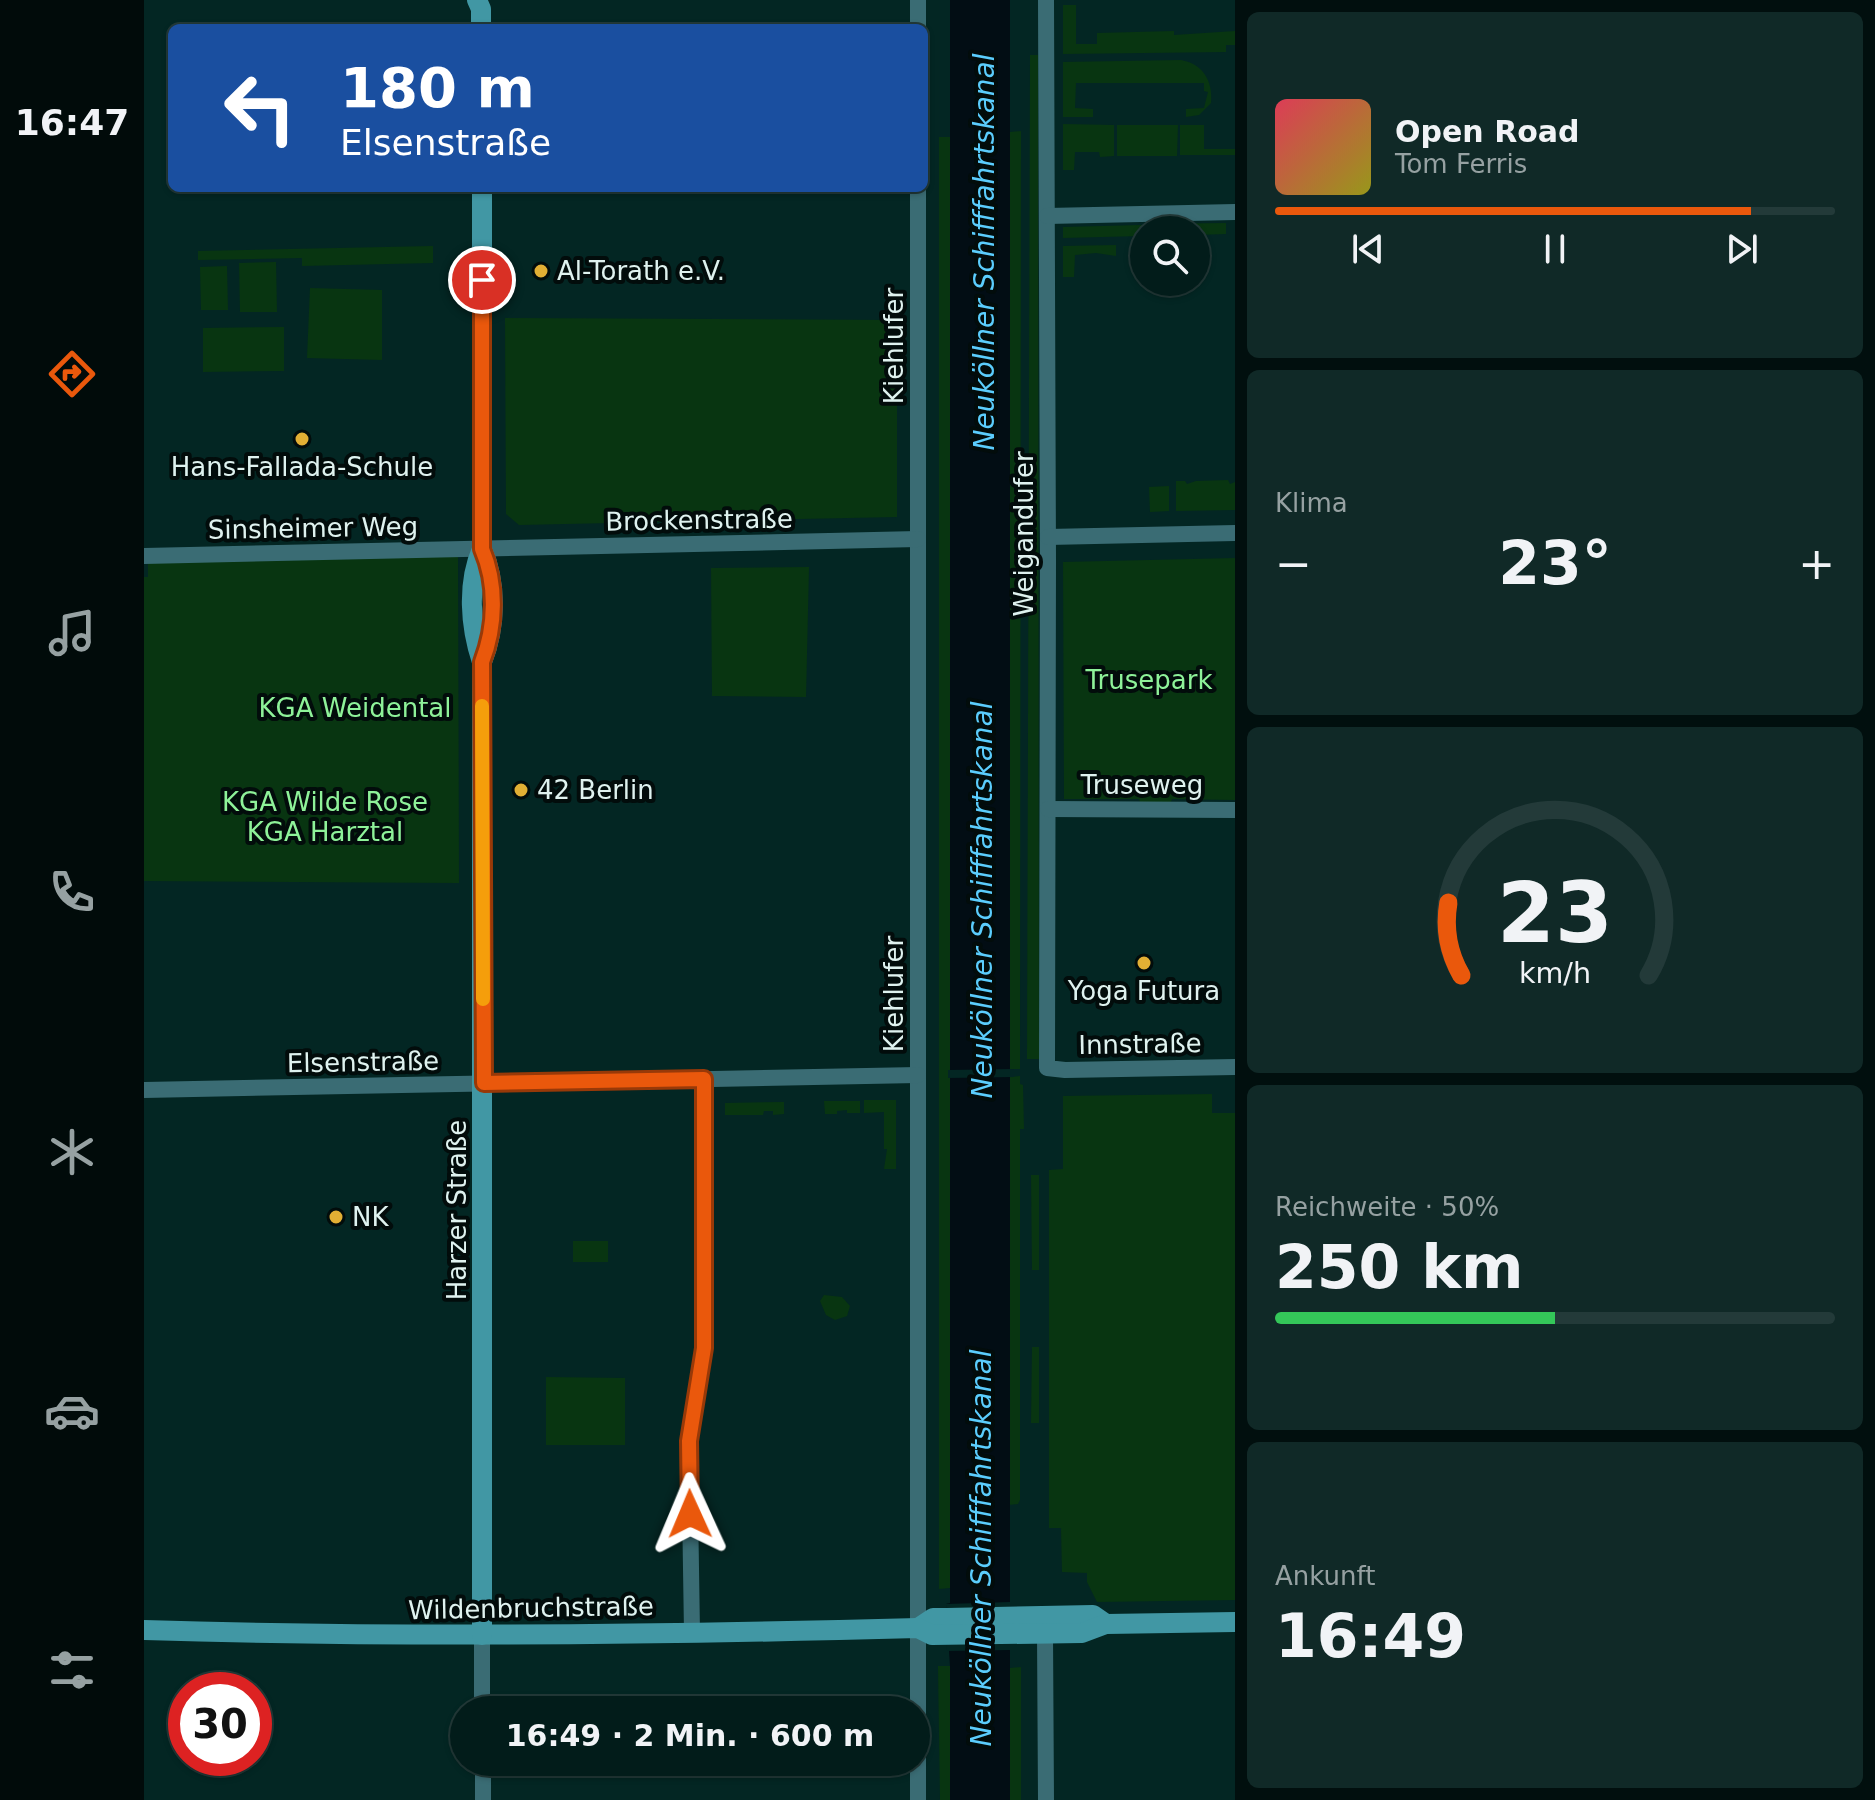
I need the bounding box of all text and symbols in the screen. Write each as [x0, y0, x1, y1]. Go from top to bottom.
water label: Neuköllner Schifffahrtskanal [968, 53, 1001, 451]
text: 180 m [340, 55, 535, 120]
icon: left [208, 56, 312, 160]
text: 16:47 [15, 102, 129, 143]
text: Open Road [1395, 114, 1580, 149]
text: Elsenstraße [340, 122, 551, 163]
text: Tom Ferris [1395, 149, 1527, 179]
map controls [1130, 216, 1210, 296]
button: search [1130, 216, 1210, 296]
icon: previous [1346, 227, 1390, 271]
icon: pause [1533, 227, 1577, 271]
icon: next [1720, 227, 1764, 271]
pin [448, 246, 516, 314]
place label: Al-Torath e.V. [557, 256, 725, 286]
icon: arrive [460, 258, 504, 302]
marker: Al-Torath e.V. [532, 262, 550, 280]
street label: Kiehlufer [879, 288, 909, 404]
icon: directions [44, 346, 100, 402]
marker: Hans-Fallada-Schule [293, 430, 311, 448]
street label: Weigandufer [1009, 451, 1039, 617]
place label: Hans-Fallada-Schule [171, 452, 433, 482]
text: Klima [1275, 488, 1348, 518]
street label: Brockenstraße [605, 503, 793, 537]
street label: Sinsheimer Weg [208, 511, 418, 545]
text: 23° [1498, 528, 1612, 598]
text: − [1275, 538, 1312, 589]
text: + [1798, 538, 1835, 589]
icon: music [44, 605, 100, 661]
park label: Trusepark [1085, 665, 1212, 695]
park label: KGA Weidental [259, 693, 451, 723]
water label: Neuköllner Schifffahrtskanal [966, 701, 999, 1099]
street label: Truseweg [1080, 770, 1203, 800]
place label: 42 Berlin [537, 775, 654, 805]
marker: 42 Berlin [512, 781, 530, 799]
park label: KGA Wilde Rose KGA Harztal [222, 787, 428, 847]
icon: phone [44, 864, 100, 920]
text: 23 [1497, 865, 1613, 962]
street label: Kiehlufer [879, 936, 909, 1052]
marker: Yoga Futura [1135, 954, 1153, 972]
text: km/h [1519, 956, 1591, 990]
place label: Yoga Futura [1067, 976, 1220, 1006]
street label: Innstraße [1078, 1028, 1202, 1060]
street label: Elsenstraße [287, 1046, 439, 1078]
street label: Harzer Straße [442, 1120, 472, 1300]
icon: climate [44, 1124, 100, 1180]
text: Reichweite · 50% [1275, 1192, 1499, 1222]
place label: NK [352, 1202, 389, 1232]
marker: NK [327, 1208, 345, 1226]
text: 250 km [1275, 1232, 1524, 1302]
water label: Neuköllner Schifffahrtskanal [965, 1349, 998, 1747]
icon: car [44, 1383, 100, 1439]
position arrow [648, 1472, 732, 1556]
text: Ankunft [1275, 1561, 1375, 1591]
street label: Wildenbruchstraße [408, 1591, 654, 1625]
text: 16:49 [1275, 1601, 1466, 1671]
icon: filters [44, 1642, 100, 1698]
speed limit sign: 30 [168, 1672, 272, 1776]
text: 16:49 · 2 Min. · 600 m [506, 1718, 874, 1753]

